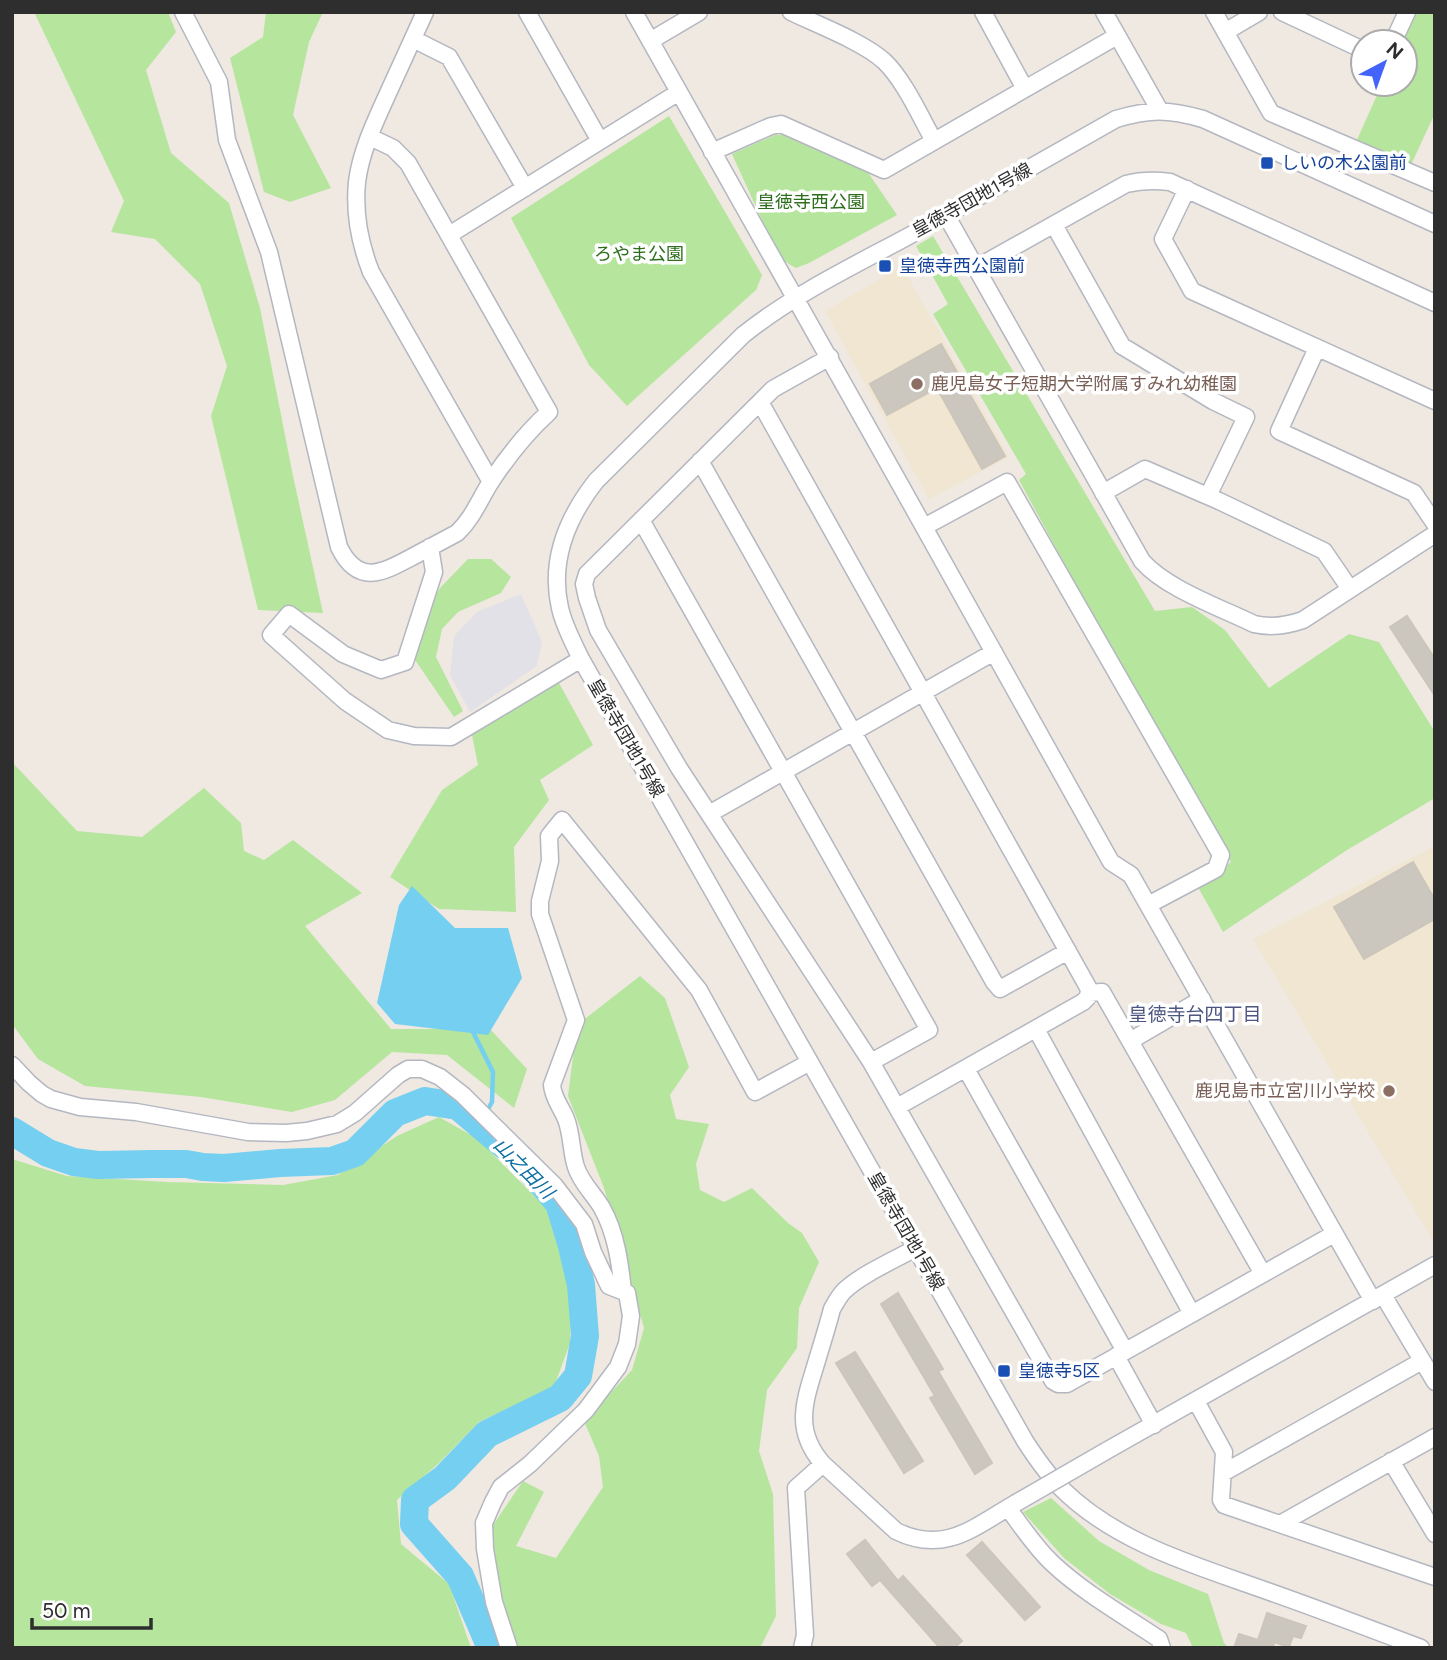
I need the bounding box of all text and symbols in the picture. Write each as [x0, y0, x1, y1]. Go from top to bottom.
north arrow [1349, 28, 1419, 98]
text: N [1382, 37, 1408, 64]
place label: しいの木公園前 [1281, 152, 1407, 174]
marker: しいの木公園前 [1259, 155, 1275, 171]
street label: 皇徳寺団地1号線 [908, 158, 1036, 242]
park label: 皇徳寺西公園 [757, 191, 865, 213]
park label: ろやま公園 [594, 243, 684, 265]
place label: 皇徳寺西公園前 [899, 255, 1025, 277]
marker: 皇徳寺西公園前 [877, 258, 893, 274]
place label: 鹿児島女子短期大学附属すみれ幼稚園 [931, 373, 1237, 395]
marker: 鹿児島女子短期大学附属すみれ幼稚園 [909, 376, 925, 392]
street label: 皇徳寺団地1号線 [583, 675, 669, 801]
district label: 皇徳寺台四丁目 [1128, 1003, 1262, 1026]
place label: 鹿児島市立宮川小学校 [1195, 1080, 1375, 1102]
marker: 鹿児島市立宮川小学校 [1381, 1083, 1397, 1099]
water label: 山之田川 [489, 1133, 560, 1205]
street label: 皇徳寺団地1号線 [863, 1168, 949, 1294]
place label: 皇徳寺5区 [1018, 1360, 1100, 1382]
marker: 皇徳寺5区 [996, 1363, 1012, 1379]
scale bar [32, 1586, 150, 1630]
text: 50 m [42, 1598, 91, 1623]

